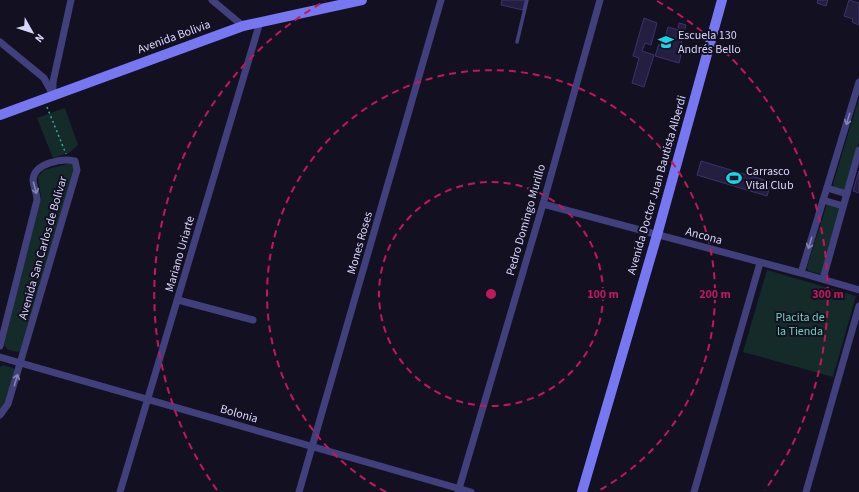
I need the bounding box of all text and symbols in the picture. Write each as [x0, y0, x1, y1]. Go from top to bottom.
north arrow [12, 12, 52, 52]
street label: Avenida Bolivia [135, 16, 213, 58]
place label: Escuela 130 Andrés Bello [678, 27, 741, 58]
text: N [31, 30, 48, 46]
school or university icon: Escuela 130 Andrés Bello [657, 33, 675, 51]
street label: Avenida Doctor Juan Bautista Alberdi [623, 93, 691, 277]
one-way arrow [844, 112, 851, 125]
street label: Pedro Domingo Murillo [502, 162, 550, 278]
place label: Carrasco Vital Club [746, 163, 794, 194]
sports icon: Carrasco Vital Club [725, 169, 743, 187]
street label: Avenida San Carlos de Bolívar [14, 174, 72, 322]
one-way arrow [32, 182, 40, 195]
street label: Mones Roses [343, 210, 377, 276]
street label: Mariano Uriarte [161, 214, 199, 294]
street label: Ancona [684, 223, 724, 249]
one-way arrow [806, 237, 813, 250]
text: 100 m [587, 286, 619, 303]
text: 200 m [699, 286, 731, 303]
text: 300 m [812, 286, 844, 303]
centre of rings [484, 287, 498, 301]
park label: Placita de la Tienda [775, 309, 825, 340]
one-way arrow [13, 373, 20, 386]
street label: Bolonia [218, 400, 260, 428]

